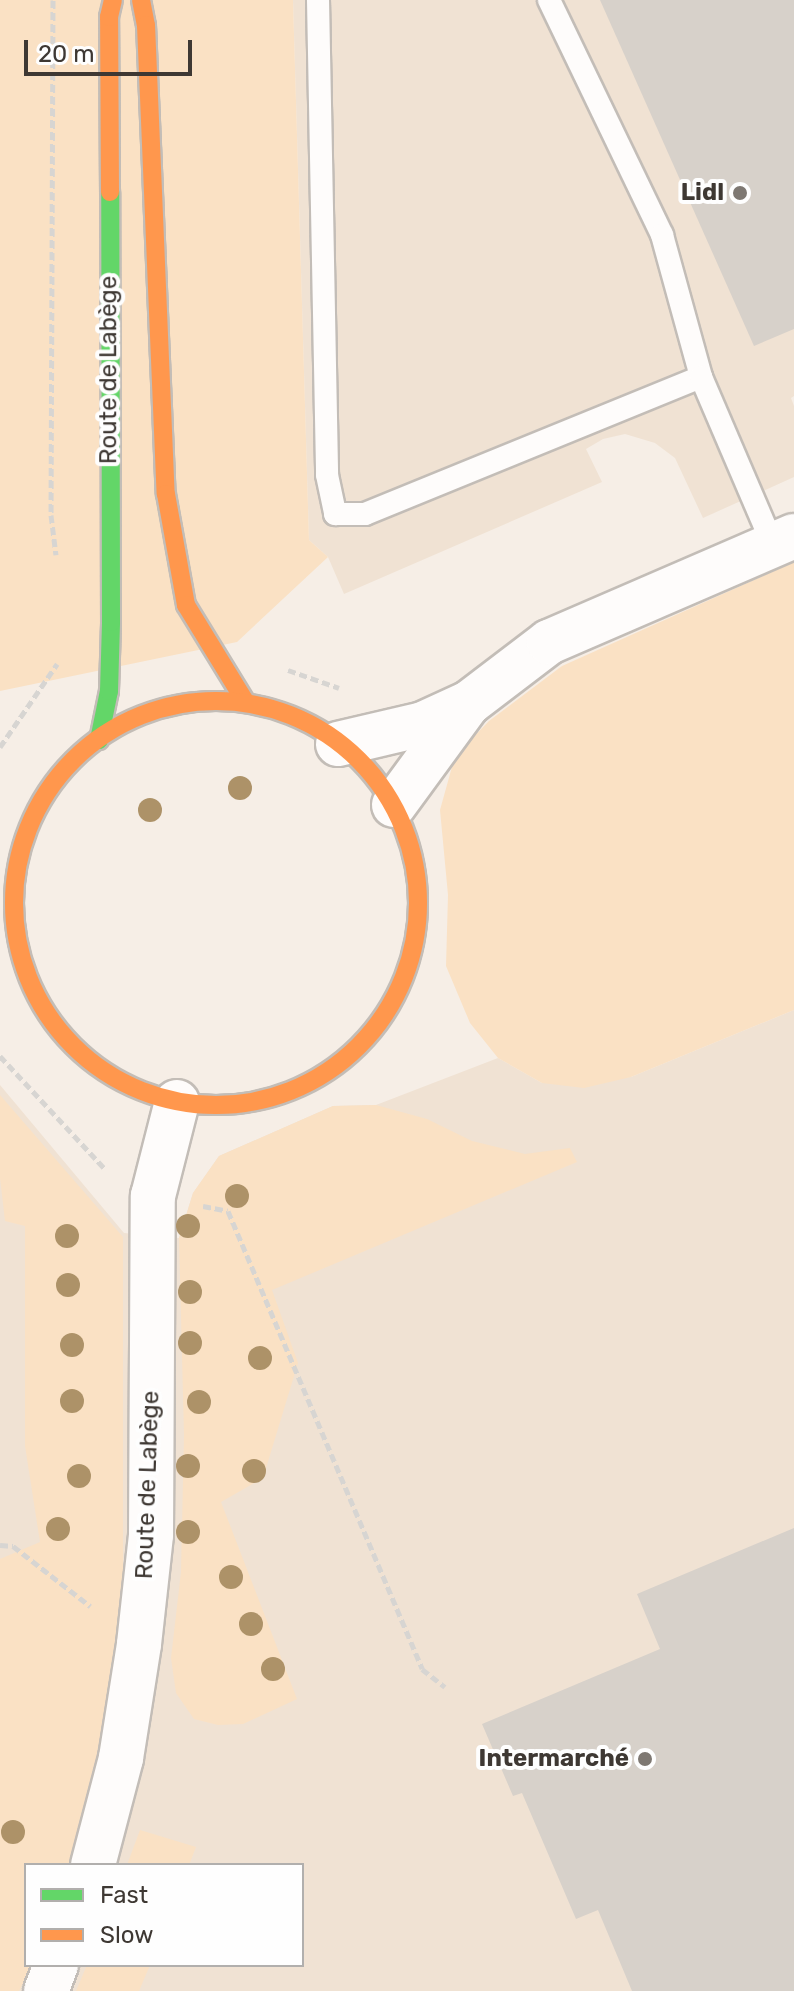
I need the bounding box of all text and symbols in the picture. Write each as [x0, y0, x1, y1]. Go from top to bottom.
scale bar [28, 24, 196, 74]
text: 20 m [38, 40, 95, 68]
place label: Lidl [681, 179, 724, 207]
marker: Lidl [731, 184, 749, 202]
street label: Route de Labège [95, 276, 123, 464]
street label: Route de Labège [130, 1390, 166, 1580]
place label: Intermarché [479, 1745, 629, 1773]
marker: Intermarché [636, 1750, 654, 1768]
legend [24, 1863, 304, 1967]
text: Fast [100, 1881, 148, 1909]
text: Slow [100, 1921, 153, 1949]

